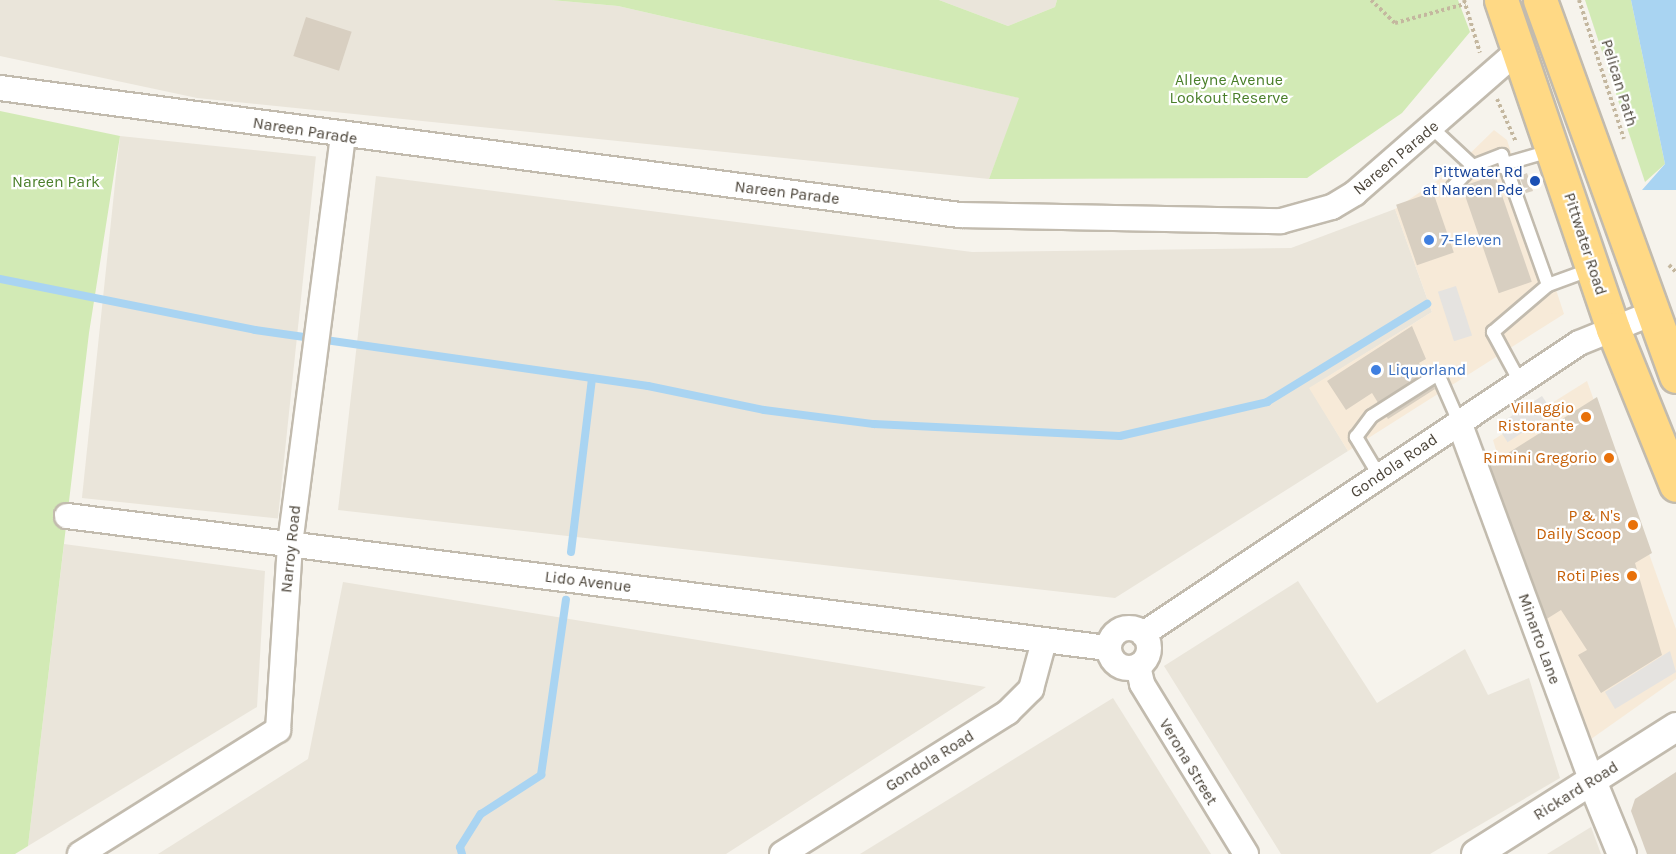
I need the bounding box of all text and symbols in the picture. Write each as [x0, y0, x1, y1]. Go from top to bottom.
street label: Pelican Path [1597, 37, 1641, 129]
park label: Alleyne Avenue Lookout Reserve [1170, 70, 1288, 108]
street label: Nareen Parade [251, 113, 359, 149]
street label: Nareen Parade [1349, 117, 1443, 199]
place label: Pittwater Rd at Nareen Pde [1422, 162, 1523, 200]
park label: Nareen Park [12, 172, 100, 192]
marker: Pittwater Rd at Nareen Pde [1528, 174, 1542, 188]
street label: Nareen Parade [734, 177, 840, 209]
street label: Pittwater Road [1559, 190, 1611, 298]
place label: 7-Eleven [1441, 230, 1502, 250]
marker: 7-Eleven [1422, 233, 1436, 247]
place label: Liquorland [1388, 360, 1466, 380]
marker: Liquorland [1369, 363, 1383, 377]
place label: Villaggio Ristorante [1498, 398, 1574, 436]
marker: Villaggio Ristorante [1579, 410, 1593, 424]
street label: Gondola Road [1347, 430, 1441, 502]
place label: Rimini Gregorio [1483, 448, 1597, 468]
marker: Rimini Gregorio [1602, 451, 1616, 465]
street label: Narroy Road [277, 504, 305, 594]
place label: P & N's Daily Scoop [1536, 506, 1621, 544]
marker: P & N's Daily Scoop [1626, 518, 1640, 532]
place label: Roti Pies [1557, 566, 1620, 586]
street label: Lido Avenue [544, 567, 632, 597]
marker: Roti Pies [1625, 569, 1639, 583]
street label: Minarto Lane [1514, 591, 1564, 687]
street label: Verona Street [1155, 715, 1221, 809]
street label: Gondola Road [882, 726, 978, 796]
street label: Rickard Road [1530, 757, 1622, 825]

